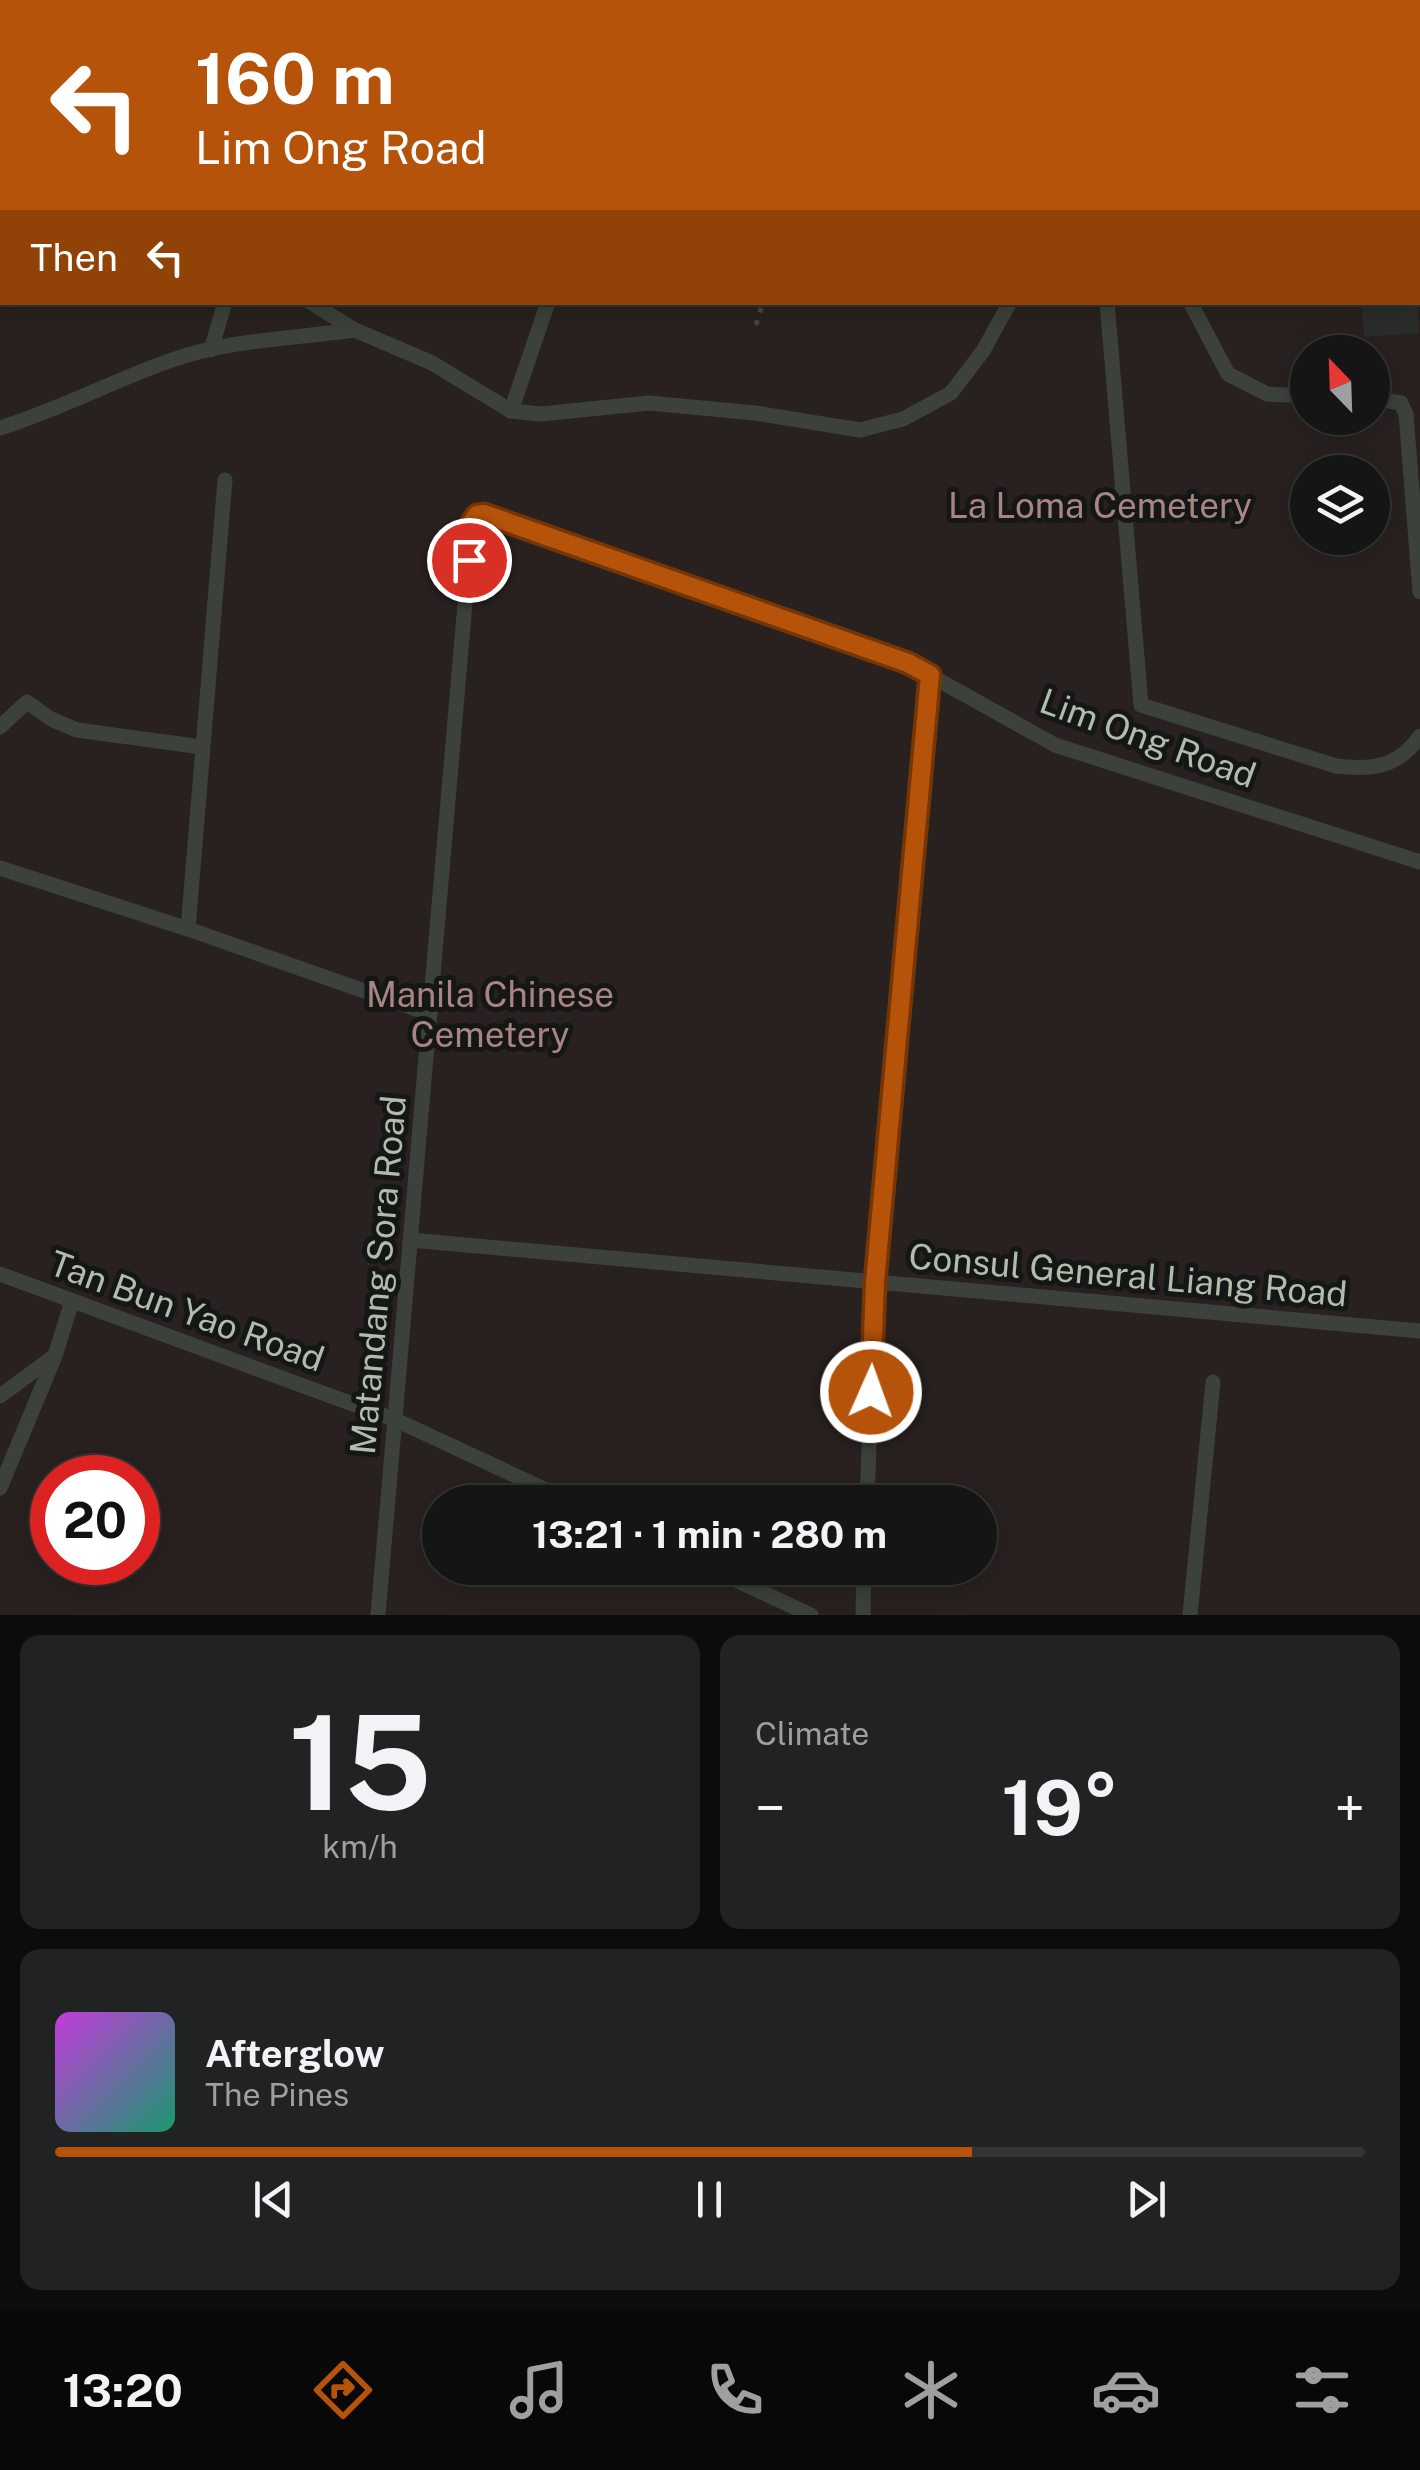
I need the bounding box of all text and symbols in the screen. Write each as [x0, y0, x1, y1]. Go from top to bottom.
text: 160 m [195, 37, 395, 120]
icon: left [30, 40, 160, 170]
text: Lim Ong Road [195, 121, 486, 174]
icon: left [138, 230, 193, 285]
text: Then [30, 235, 118, 280]
north arrow [1290, 335, 1390, 435]
map controls [1290, 335, 1390, 555]
button: layers [1290, 455, 1390, 555]
park label: La Loma Cemetery [948, 485, 1252, 526]
pin [427, 518, 512, 603]
icon: arrive [442, 533, 497, 588]
street label: Lim Ong Road [1034, 680, 1262, 796]
park label: Manila Chinese Cemetery [366, 974, 614, 1055]
street label: Matandang Sora Road [342, 1094, 414, 1456]
street label: Consul General Liang Road [907, 1235, 1349, 1315]
street label: Tan Bun Yao Road [44, 1242, 330, 1380]
position arrow [819, 1340, 923, 1444]
speed limit sign: 20 [30, 1455, 160, 1585]
text: 13:21 · 1 min · 280 m [532, 1512, 887, 1557]
text: 15 [288, 1687, 432, 1839]
text: Climate [755, 1715, 869, 1752]
text: 19° [1001, 1764, 1119, 1852]
text: − [755, 1776, 786, 1840]
text: + [1334, 1776, 1365, 1840]
text: km/h [322, 1828, 398, 1865]
text: Afterglow [205, 2031, 385, 2076]
text: The Pines [205, 2076, 349, 2113]
icon: previous [246, 2172, 301, 2227]
icon: pause [682, 2172, 737, 2227]
icon: next [1119, 2172, 1174, 2227]
icon: directions [308, 2355, 378, 2425]
icon: music [504, 2355, 574, 2425]
icon: phone [700, 2355, 770, 2425]
icon: climate [896, 2355, 966, 2425]
icon: car [1091, 2355, 1161, 2425]
icon: filters [1287, 2355, 1357, 2425]
text: 13:20 [63, 2364, 183, 2417]

